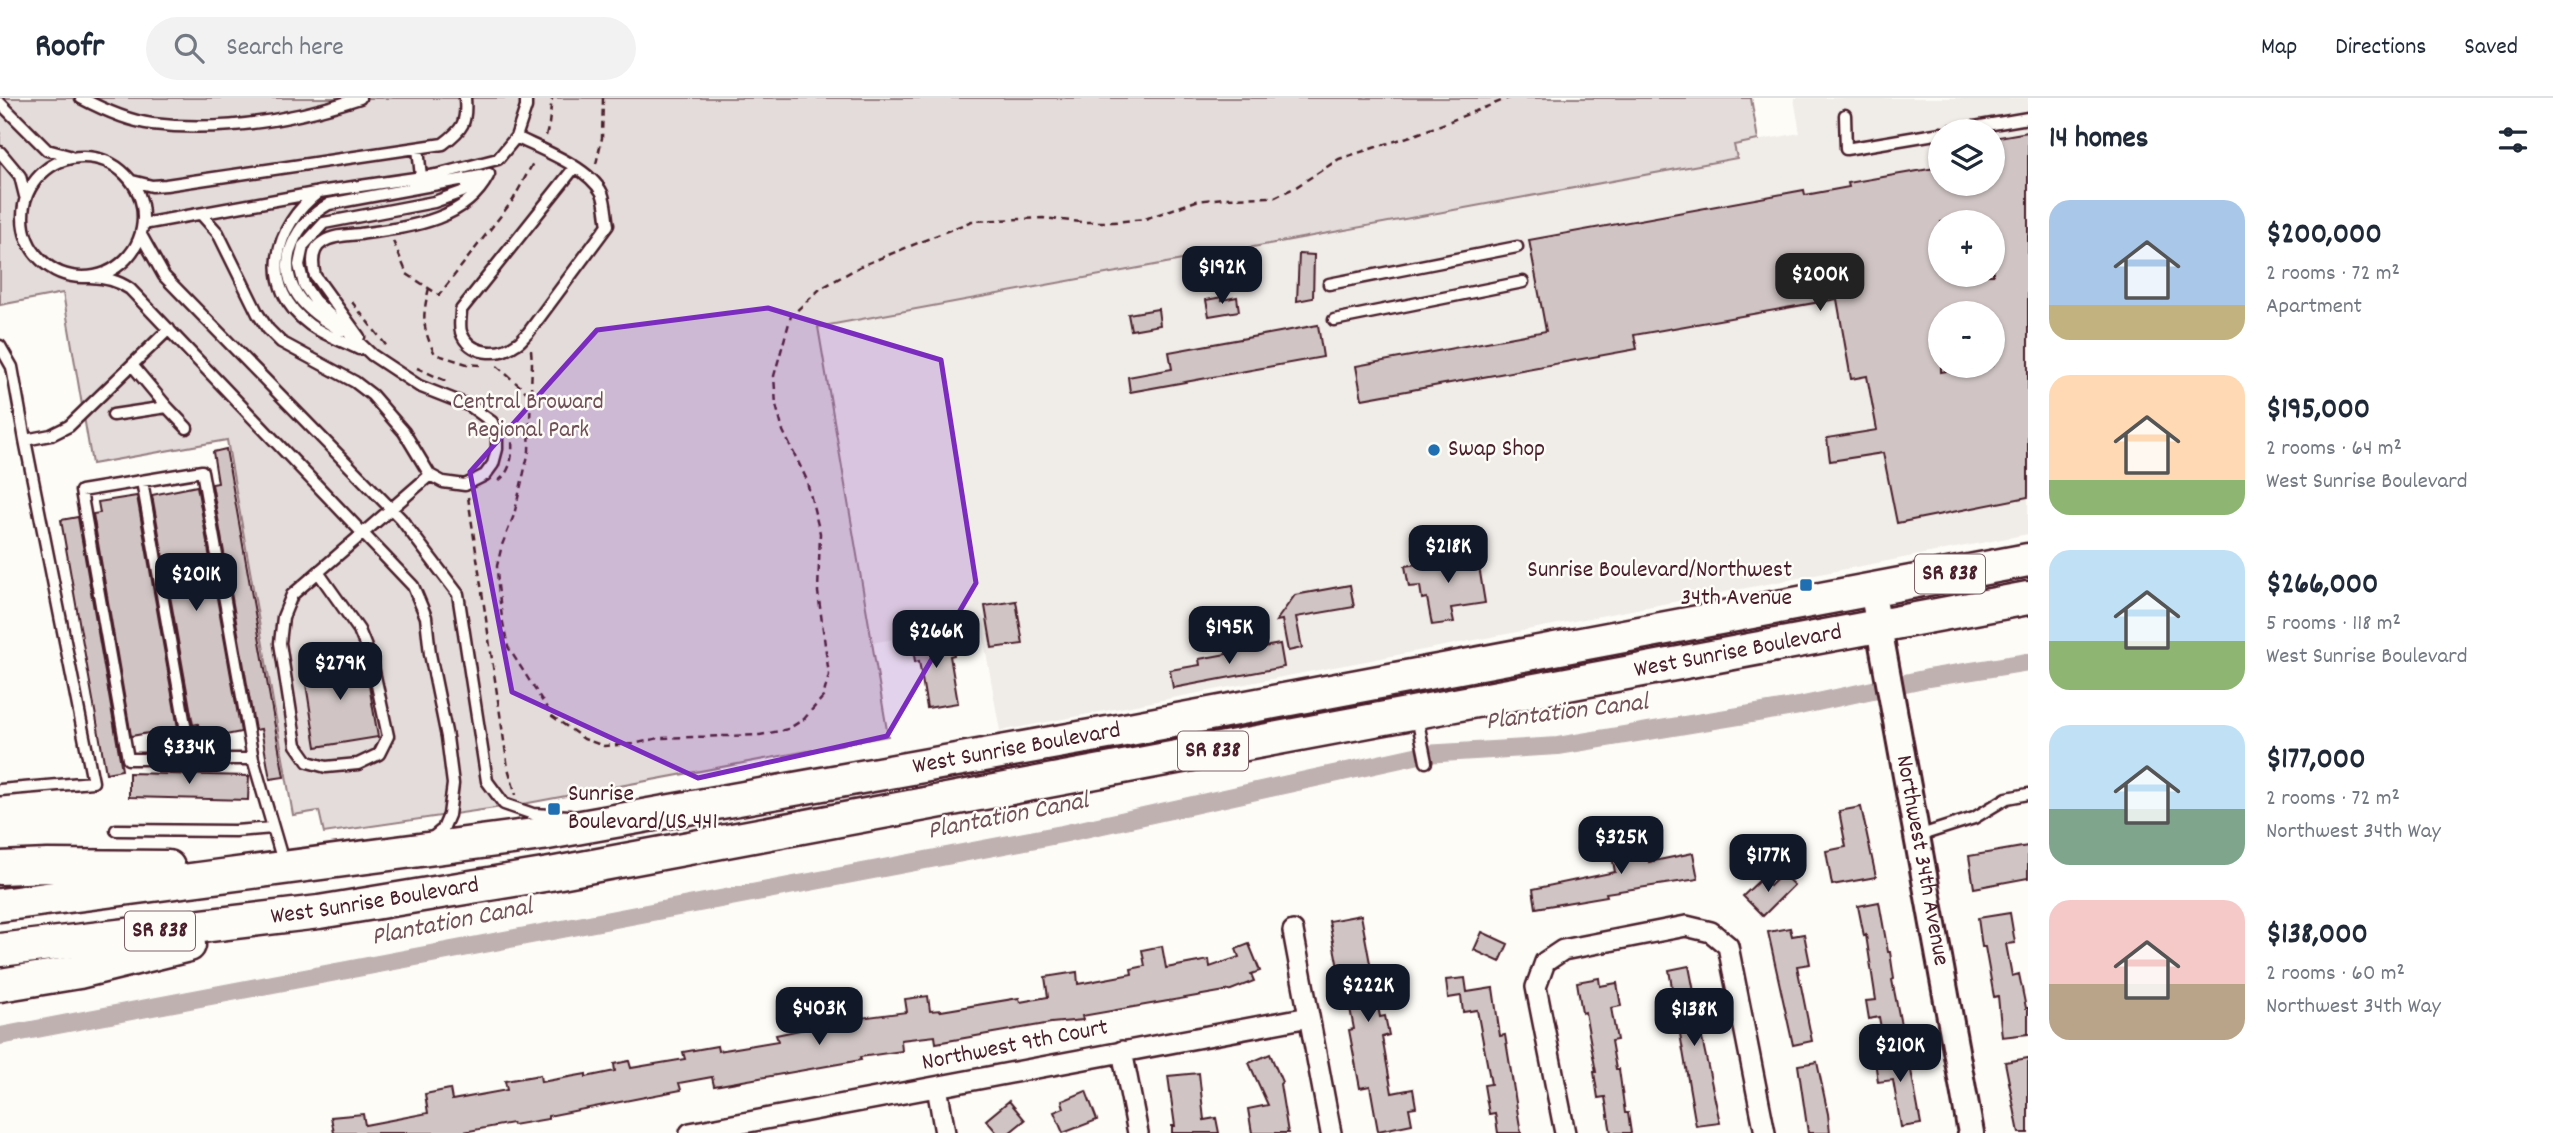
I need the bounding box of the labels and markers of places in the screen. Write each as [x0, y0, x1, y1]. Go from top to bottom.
pin: $192K [1173, 246, 1271, 306]
pin: $200K [1771, 254, 1869, 313]
place label: Swap Shop [1448, 433, 1545, 467]
marker: Swap Shop [1426, 442, 1442, 458]
pin: $218K [1399, 526, 1497, 585]
pin: $201K [147, 554, 245, 613]
place label: Sunrise Boulevard/Northwest 34th Avenue [1527, 554, 1792, 616]
marker: Sunrise Boulevard/Northwest 34th Avenue [1798, 577, 1814, 593]
pin: $195K [1180, 606, 1278, 666]
pin: $266K [887, 610, 985, 670]
pin: $279K [291, 642, 389, 702]
pin: $334K [140, 726, 238, 786]
place label: Sunrise Boulevard/US 441 [568, 778, 718, 840]
marker: Sunrise Boulevard/US 441 [546, 801, 562, 817]
pin: $325K [1572, 816, 1670, 876]
pin: $177K [1719, 834, 1817, 894]
pin: $222K [1319, 964, 1417, 1024]
pin: $403K [770, 988, 868, 1047]
pin: $138K [1645, 988, 1743, 1048]
pin: $210K [1851, 1024, 1949, 1084]

